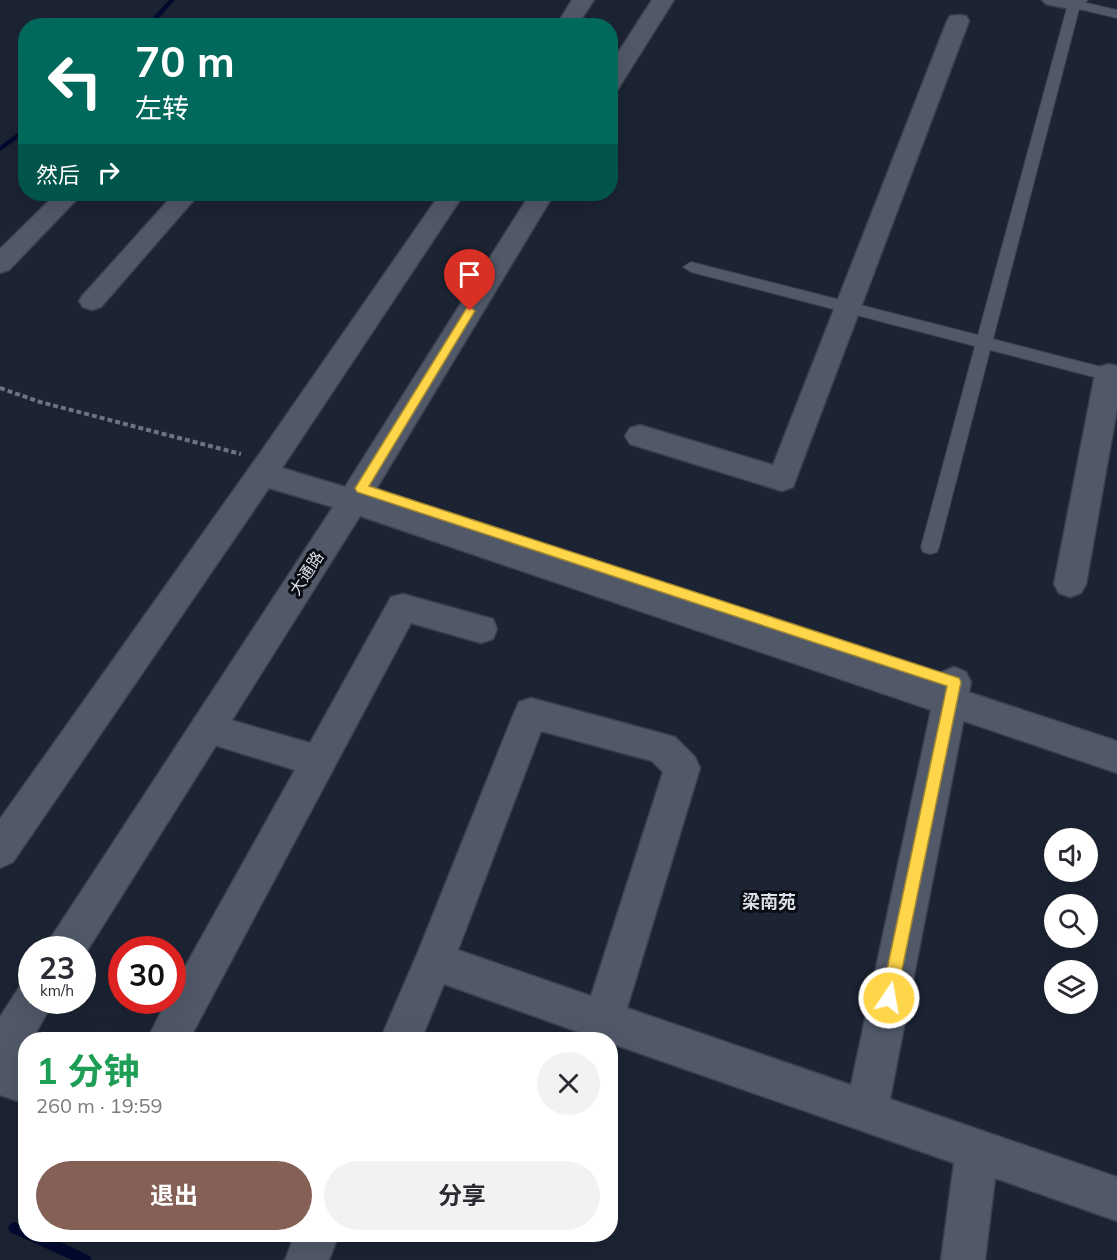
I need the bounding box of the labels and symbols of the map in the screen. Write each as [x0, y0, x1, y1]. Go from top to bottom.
pin [444, 249, 495, 311]
street label: 大通路 [285, 547, 327, 599]
district label: 梁南苑 [742, 890, 796, 913]
speed limit sign: 30 [108, 936, 186, 1014]
position arrow [857, 966, 921, 1030]

